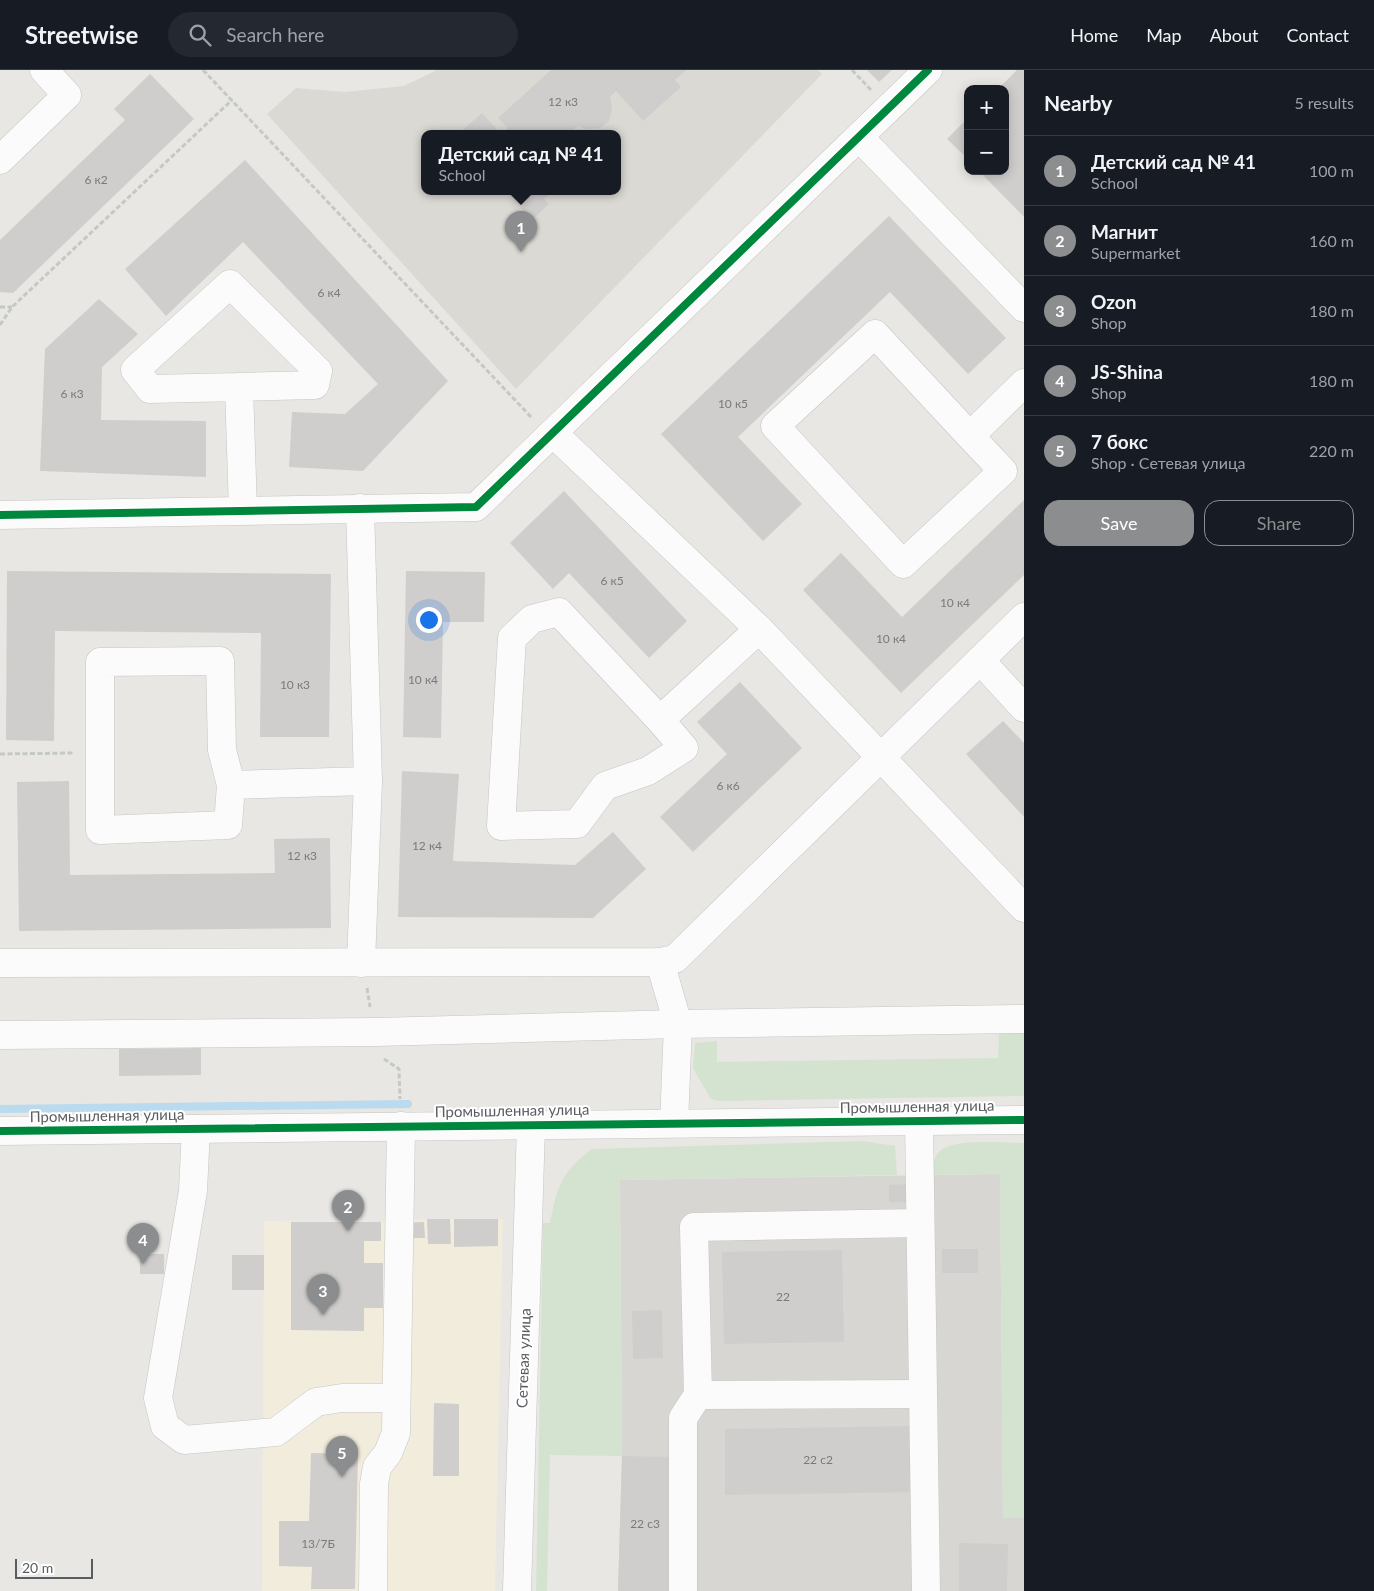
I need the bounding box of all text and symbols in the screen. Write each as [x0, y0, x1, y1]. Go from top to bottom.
search box [168, 12, 518, 57]
text: Streetwise [25, 20, 138, 49]
icon: search [186, 21, 214, 49]
text: Search here [226, 23, 324, 46]
text: Home [1070, 24, 1118, 46]
text: Map [1146, 24, 1182, 46]
text: About [1210, 24, 1259, 46]
text: Contact [1287, 24, 1349, 46]
map controls [964, 85, 1009, 175]
button: + [964, 85, 1009, 130]
text: Nearby [1044, 90, 1112, 115]
text: 5 results [1294, 93, 1354, 112]
house number: 12 к3 [548, 94, 578, 109]
popup [421, 130, 621, 195]
button: − [964, 130, 1009, 175]
text: Детский сад № 41 [438, 142, 604, 165]
text: Детский сад № 41 [1091, 150, 1256, 173]
text: 1 [1055, 161, 1065, 180]
text: 100 m [1309, 161, 1354, 180]
text: School [438, 165, 486, 184]
house number: 6 к2 [84, 172, 108, 187]
text: School [1091, 173, 1138, 192]
pin: 1 [505, 211, 537, 252]
text: Магнит [1091, 220, 1158, 243]
text: 2 [1055, 231, 1065, 250]
text: 160 m [1309, 231, 1354, 250]
text: Supermarket [1091, 243, 1180, 262]
house number: 6 к4 [317, 285, 341, 300]
text: Ozon [1091, 290, 1136, 313]
text: 3 [1055, 301, 1065, 320]
text: 180 m [1309, 301, 1354, 320]
text: Shop [1091, 313, 1127, 332]
text: JS-Shina [1091, 360, 1163, 383]
text: 4 [1055, 371, 1065, 390]
text: 180 m [1309, 371, 1354, 390]
text: Shop [1091, 383, 1127, 402]
house number: 6 к3 [60, 386, 84, 401]
house number: 10 к5 [718, 396, 748, 411]
text: 7 бокс [1091, 430, 1148, 453]
text: 5 [1055, 441, 1065, 460]
text: 220 m [1309, 441, 1354, 460]
text: Shop · Сетевая улица [1091, 453, 1246, 472]
button: Save [1044, 500, 1194, 546]
button: Share [1204, 500, 1354, 546]
house number: 6 к5 [600, 573, 624, 588]
house number: 10 к4 [940, 595, 970, 610]
your location [416, 607, 442, 633]
house number: 10 к4 [876, 631, 906, 646]
house number: 10 к4 [408, 672, 438, 687]
house number: 10 к3 [280, 677, 310, 692]
house number: 6 к6 [716, 778, 740, 793]
house number: 12 к4 [412, 838, 442, 853]
house number: 12 к3 [287, 848, 317, 863]
street label: Промышленная улица [839, 1096, 995, 1116]
street label: Промышленная улица [434, 1100, 590, 1120]
street label: Промышленная улица [29, 1105, 185, 1125]
pin: 2 [332, 1190, 364, 1231]
pin: 4 [127, 1223, 159, 1264]
pin: 3 [307, 1274, 339, 1315]
house number: 22 [776, 1289, 790, 1304]
street label: Сетевая улица [512, 1308, 534, 1408]
pin: 5 [326, 1436, 358, 1477]
house number: 22 с2 [803, 1452, 833, 1467]
house number: 22 с3 [630, 1516, 660, 1531]
house number: 13/7Б [301, 1536, 335, 1551]
scale bar [15, 1556, 92, 1579]
text: 20 m [22, 1559, 53, 1576]

